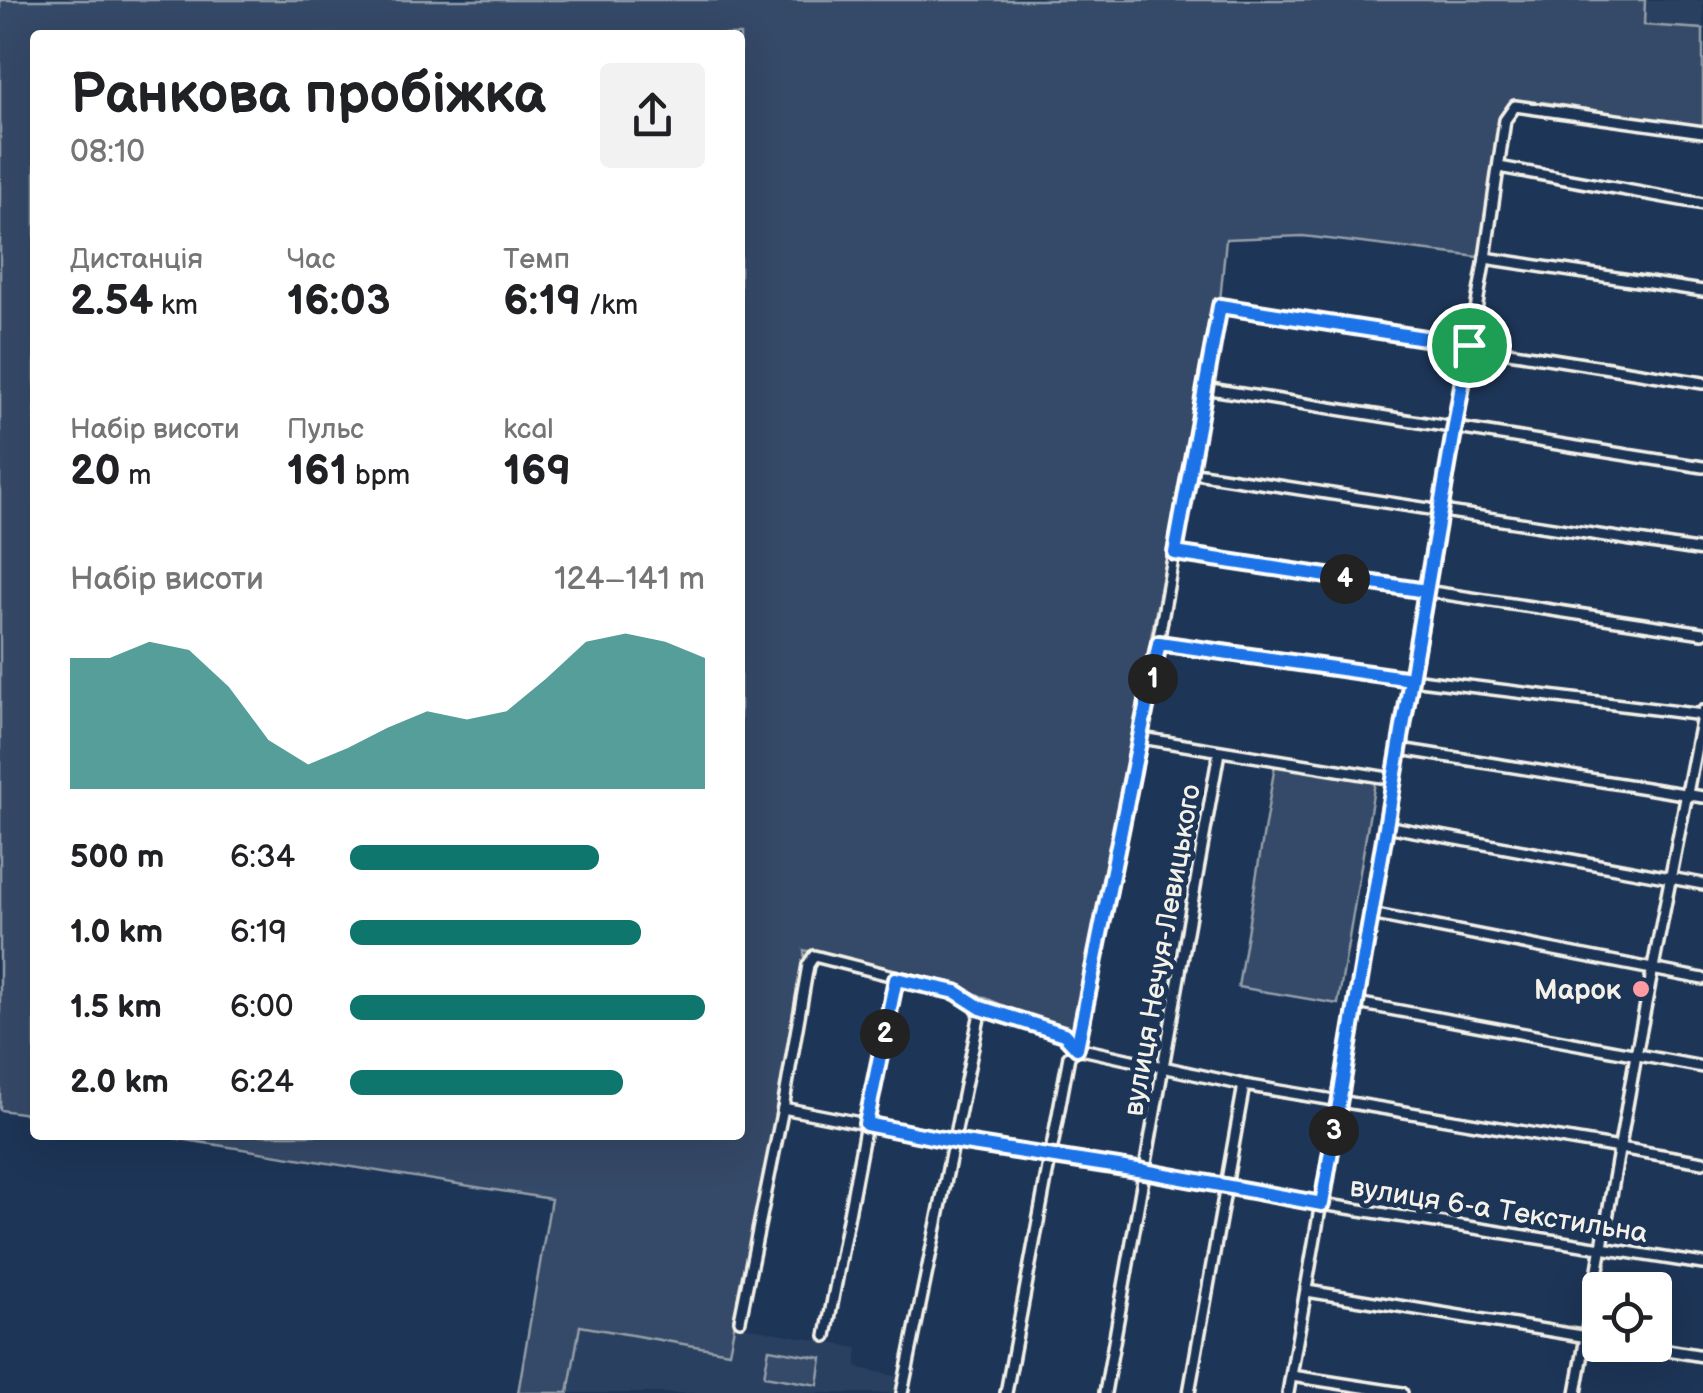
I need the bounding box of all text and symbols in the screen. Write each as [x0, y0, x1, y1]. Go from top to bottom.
text: Ранкова пробіжка [70, 62, 546, 129]
button: share [600, 63, 705, 168]
text: 08:10 [70, 133, 145, 172]
text: Дистанція [70, 243, 203, 276]
text: Час [287, 243, 336, 276]
text: Темп [503, 243, 570, 276]
text: 2.54 [70, 276, 153, 327]
text: 16:03 [287, 276, 391, 327]
text: 6:19 [503, 276, 581, 327]
text: km [153, 289, 198, 322]
text: /km [581, 289, 638, 322]
pin [1427, 303, 1512, 388]
icon: arrive [1442, 318, 1497, 373]
text: Набір висоти [70, 413, 240, 446]
text: Пульс [287, 413, 364, 446]
text: kcal [503, 413, 554, 446]
text: 20 [70, 446, 121, 497]
text: 161 [287, 446, 347, 497]
text: 169 [503, 446, 571, 497]
text: m [121, 459, 151, 492]
text: bpm [347, 459, 410, 492]
pin: 4 [1320, 554, 1370, 604]
text: Набір висоти [70, 560, 264, 599]
text: 124–141 m [554, 560, 705, 599]
text: 4 [1337, 562, 1353, 595]
pin: 1 [1128, 654, 1178, 704]
text: 1 [1147, 662, 1159, 695]
street label: вулиця Нечуя-Левицького [1117, 782, 1208, 1119]
text: 500 m [70, 838, 164, 877]
text: 6:34 [230, 838, 295, 877]
text: 1.0 km [70, 913, 163, 952]
text: 6:19 [230, 913, 287, 952]
place label: Марок [1534, 974, 1622, 1007]
marker: Марок [1630, 978, 1652, 1000]
text: 1.5 km [70, 988, 162, 1027]
text: 6:00 [230, 988, 294, 1027]
pin: 2 [860, 1009, 910, 1059]
text: 2 [877, 1017, 893, 1050]
text: 2.0 km [70, 1063, 169, 1102]
text: 6:24 [230, 1063, 294, 1102]
pin: 3 [1309, 1106, 1359, 1156]
text: 3 [1326, 1114, 1342, 1147]
street label: вулиця 6-а Текстильна [1348, 1171, 1650, 1250]
map controls [1582, 1272, 1672, 1362]
button: locate [1582, 1272, 1672, 1362]

